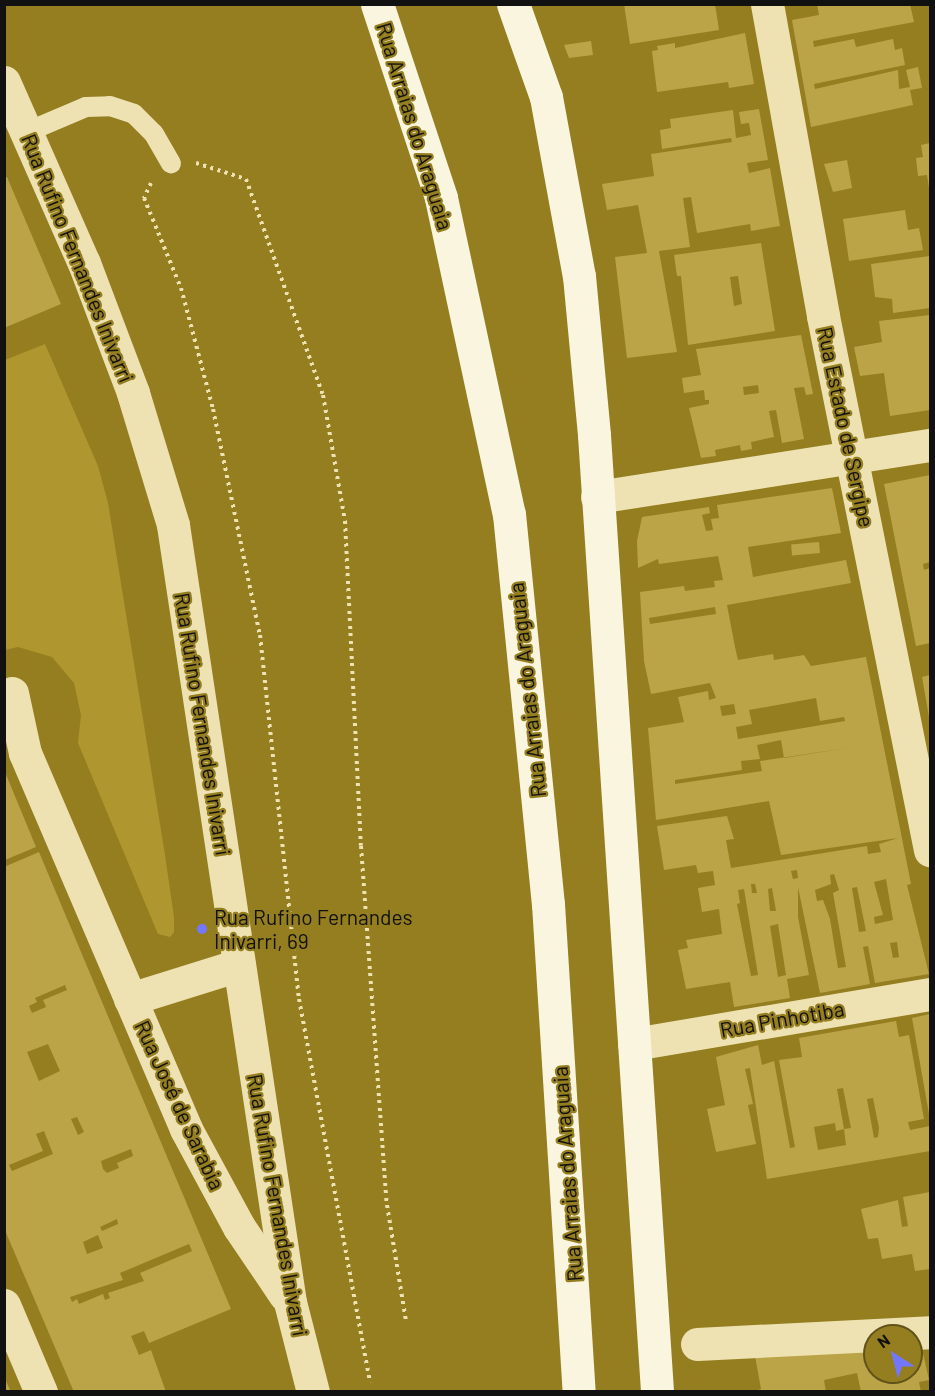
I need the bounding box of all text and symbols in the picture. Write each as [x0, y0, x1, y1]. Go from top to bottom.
street label: Rua Arraias do Araguaia [371, 19, 459, 233]
street label: Rua Rufino Fernandes Inivarri [17, 130, 139, 386]
street label: Rua Estado de Sergipe [812, 324, 880, 530]
street label: Rua Arraias do Araguaia [503, 581, 551, 799]
street label: Rua Rufino Fernandes Inivarri [170, 591, 236, 857]
place label: Rua Rufino Fernandes Inivarri, 69 [214, 904, 413, 954]
marker: Rua Rufino Fernandes Inivarri, 69 [195, 922, 209, 936]
street label: Rua Pinhotiba [718, 996, 846, 1042]
street label: Rua José de Sarabia [130, 1016, 230, 1194]
street label: Rua Arraias do Araguaia [547, 1066, 587, 1282]
street label: Rua Rufino Fernandes Inivarri [242, 1072, 314, 1338]
north arrow [863, 1324, 923, 1384]
text: N [873, 1330, 893, 1351]

